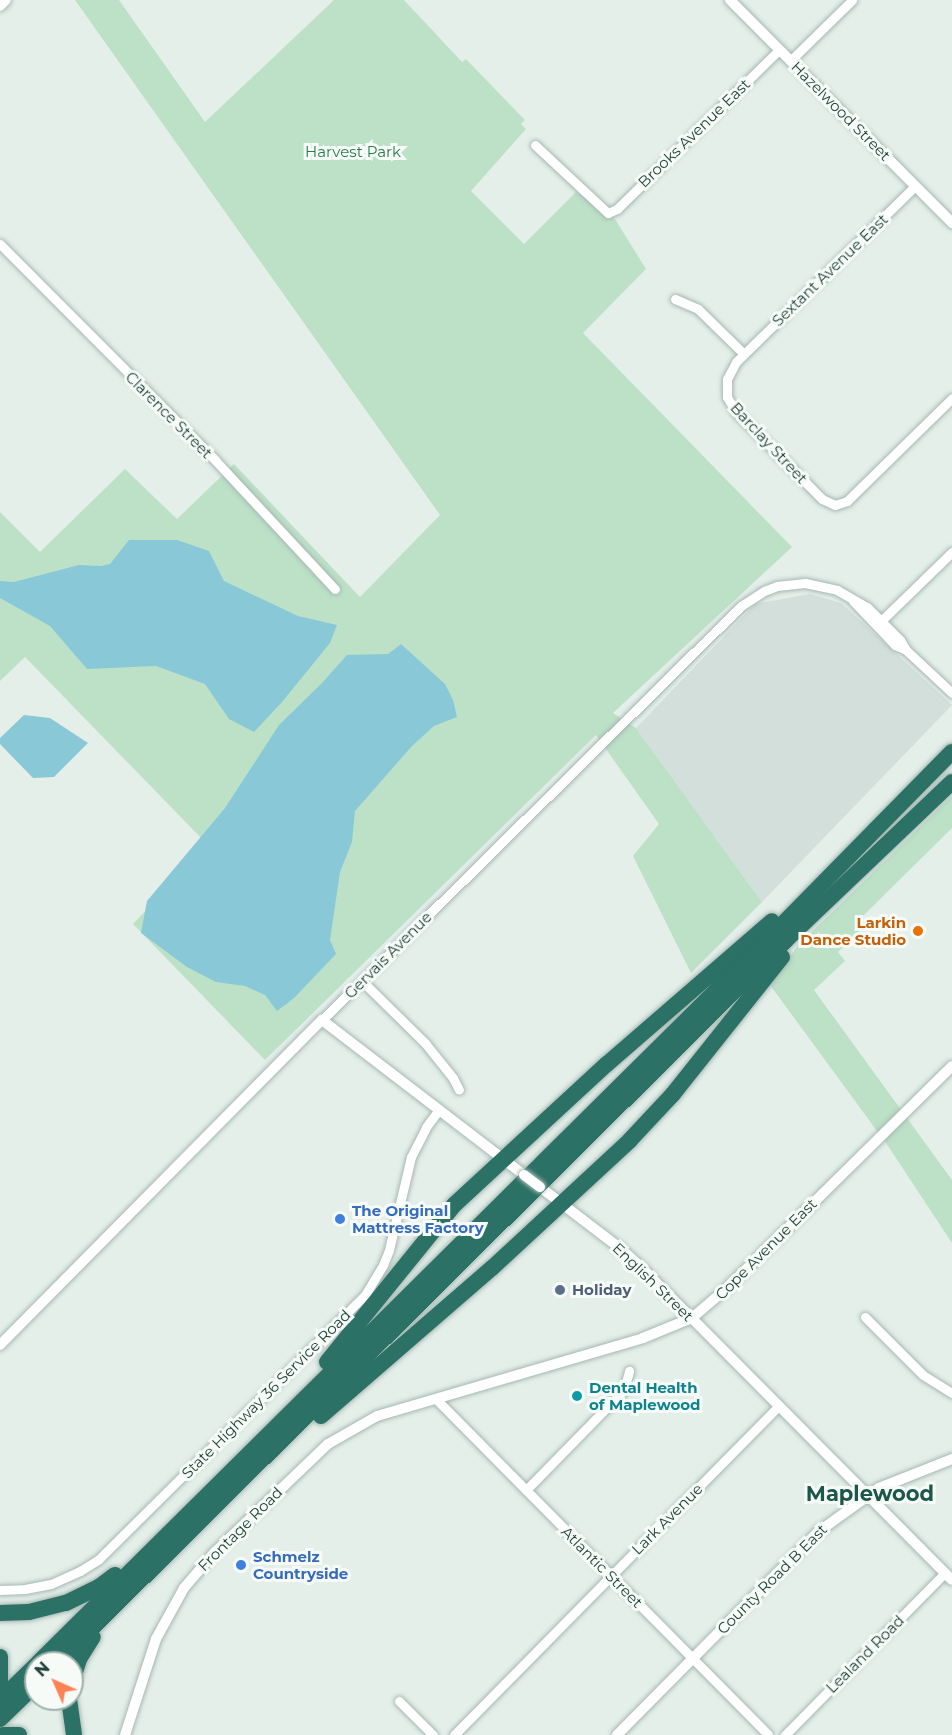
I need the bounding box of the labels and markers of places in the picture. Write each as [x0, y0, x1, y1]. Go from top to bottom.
place label: Larkin Dance Studio [800, 913, 906, 948]
marker: Larkin Dance Studio [911, 924, 925, 938]
place label: The Original Mattress Factory [352, 1201, 484, 1236]
marker: The Original Mattress Factory [333, 1212, 347, 1226]
place label: Holiday [572, 1281, 631, 1299]
marker: Holiday [553, 1283, 567, 1297]
place label: Dental Health of Maplewood [589, 1378, 700, 1413]
marker: Dental Health of Maplewood [570, 1389, 584, 1403]
place label: Schmelz Countryside [253, 1547, 348, 1582]
marker: Schmelz Countryside [234, 1558, 248, 1572]

